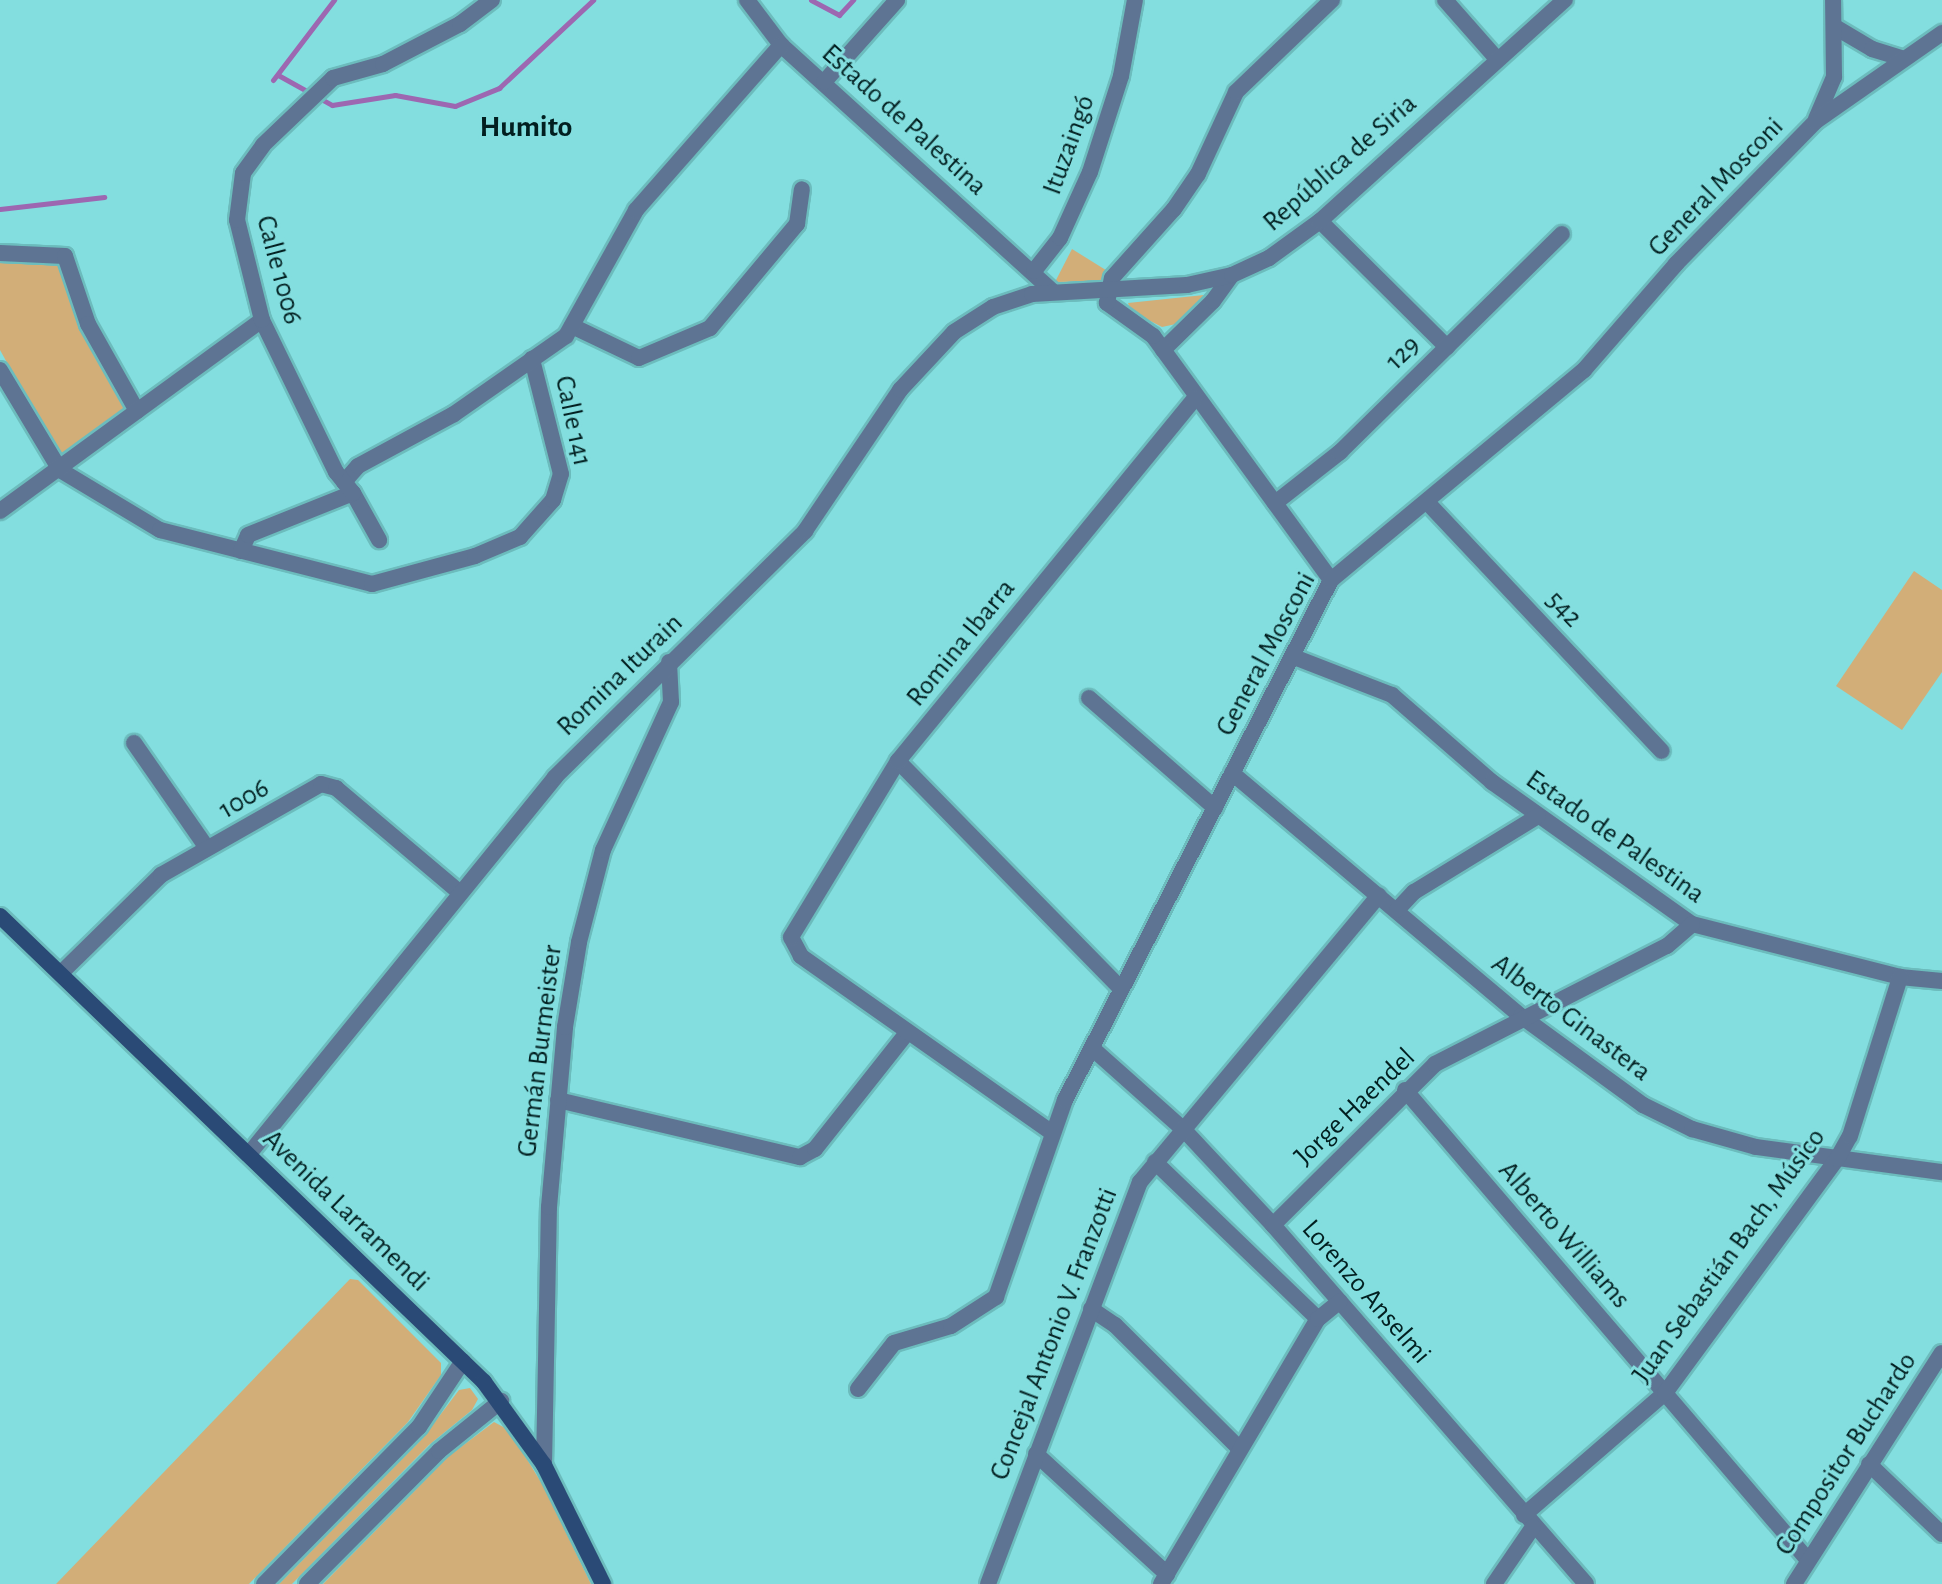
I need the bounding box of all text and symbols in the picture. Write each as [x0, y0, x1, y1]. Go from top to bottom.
street label: Estado de Palestina [814, 37, 994, 203]
street label: República de Siria [1256, 87, 1424, 239]
street label: Ituzaingó [1036, 91, 1102, 199]
district label: Humito [480, 109, 572, 145]
street label: General Mosconi [1641, 110, 1791, 264]
street label: Calle 1006 [248, 212, 310, 328]
street label: 129 [1379, 329, 1427, 377]
street label: Calle 141 [547, 373, 599, 469]
street label: General Mosconi [1209, 566, 1323, 742]
street label: Romina Ibarra [899, 572, 1023, 714]
street label: 542 [1539, 584, 1589, 634]
street label: Romina Iturain [550, 607, 690, 743]
street label: Estado de Palestina [1519, 763, 1711, 911]
street label: 1006 [213, 771, 275, 827]
street label: Germán Burmeister [510, 943, 570, 1159]
street label: Alberto Ginastera [1485, 947, 1657, 1089]
street label: Jorge Haendel [1288, 1041, 1422, 1173]
street label: Juan Sebastián Bach, Músico [1625, 1122, 1833, 1390]
street label: Avenida Larramendi [256, 1123, 436, 1299]
street label: Alberto Williams [1491, 1154, 1637, 1316]
street label: Concejal Antonio V. Franzotti [983, 1183, 1125, 1485]
street label: Lorenzo Anselmi [1294, 1213, 1438, 1371]
street label: Compositor Buchardo [1768, 1346, 1924, 1562]

